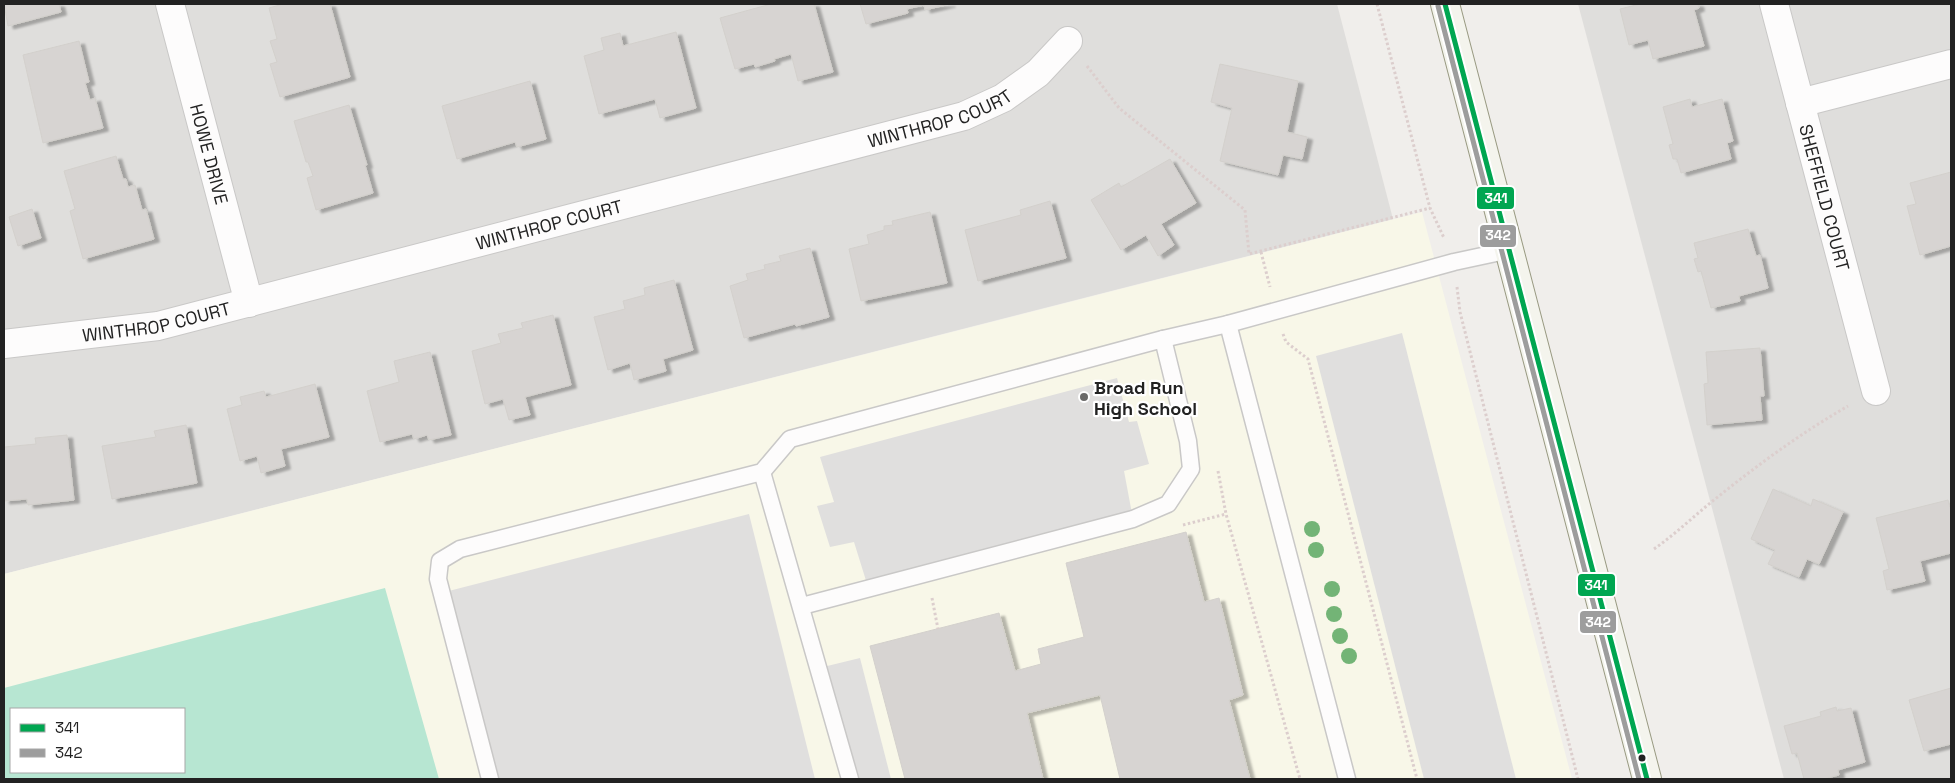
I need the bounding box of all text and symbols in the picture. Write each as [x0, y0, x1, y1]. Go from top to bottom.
street label: WINTHROP COURT [865, 83, 1017, 152]
street label: HOWE DRIVE [185, 101, 234, 207]
street label: SHEFFIELD COURT [1795, 122, 1855, 274]
line badge: 341 [1476, 186, 1515, 210]
text: 341 [1484, 189, 1508, 207]
street label: WINTHROP COURT [473, 194, 625, 254]
line badge: 342 [1479, 224, 1517, 248]
text: 342 [1485, 226, 1511, 244]
street label: WINTHROP COURT [81, 296, 233, 346]
place label: Broad Run High School [1094, 376, 1197, 420]
marker: Broad Run High School [1078, 391, 1090, 403]
line badge: 341 [1577, 573, 1616, 597]
text: 341 [1584, 576, 1608, 594]
line badge: 342 [1579, 610, 1617, 634]
text: 342 [1585, 613, 1611, 631]
legend [10, 708, 185, 773]
text: 341 [55, 718, 79, 737]
text: 342 [55, 743, 82, 762]
unlabelled marker [1637, 753, 1647, 763]

